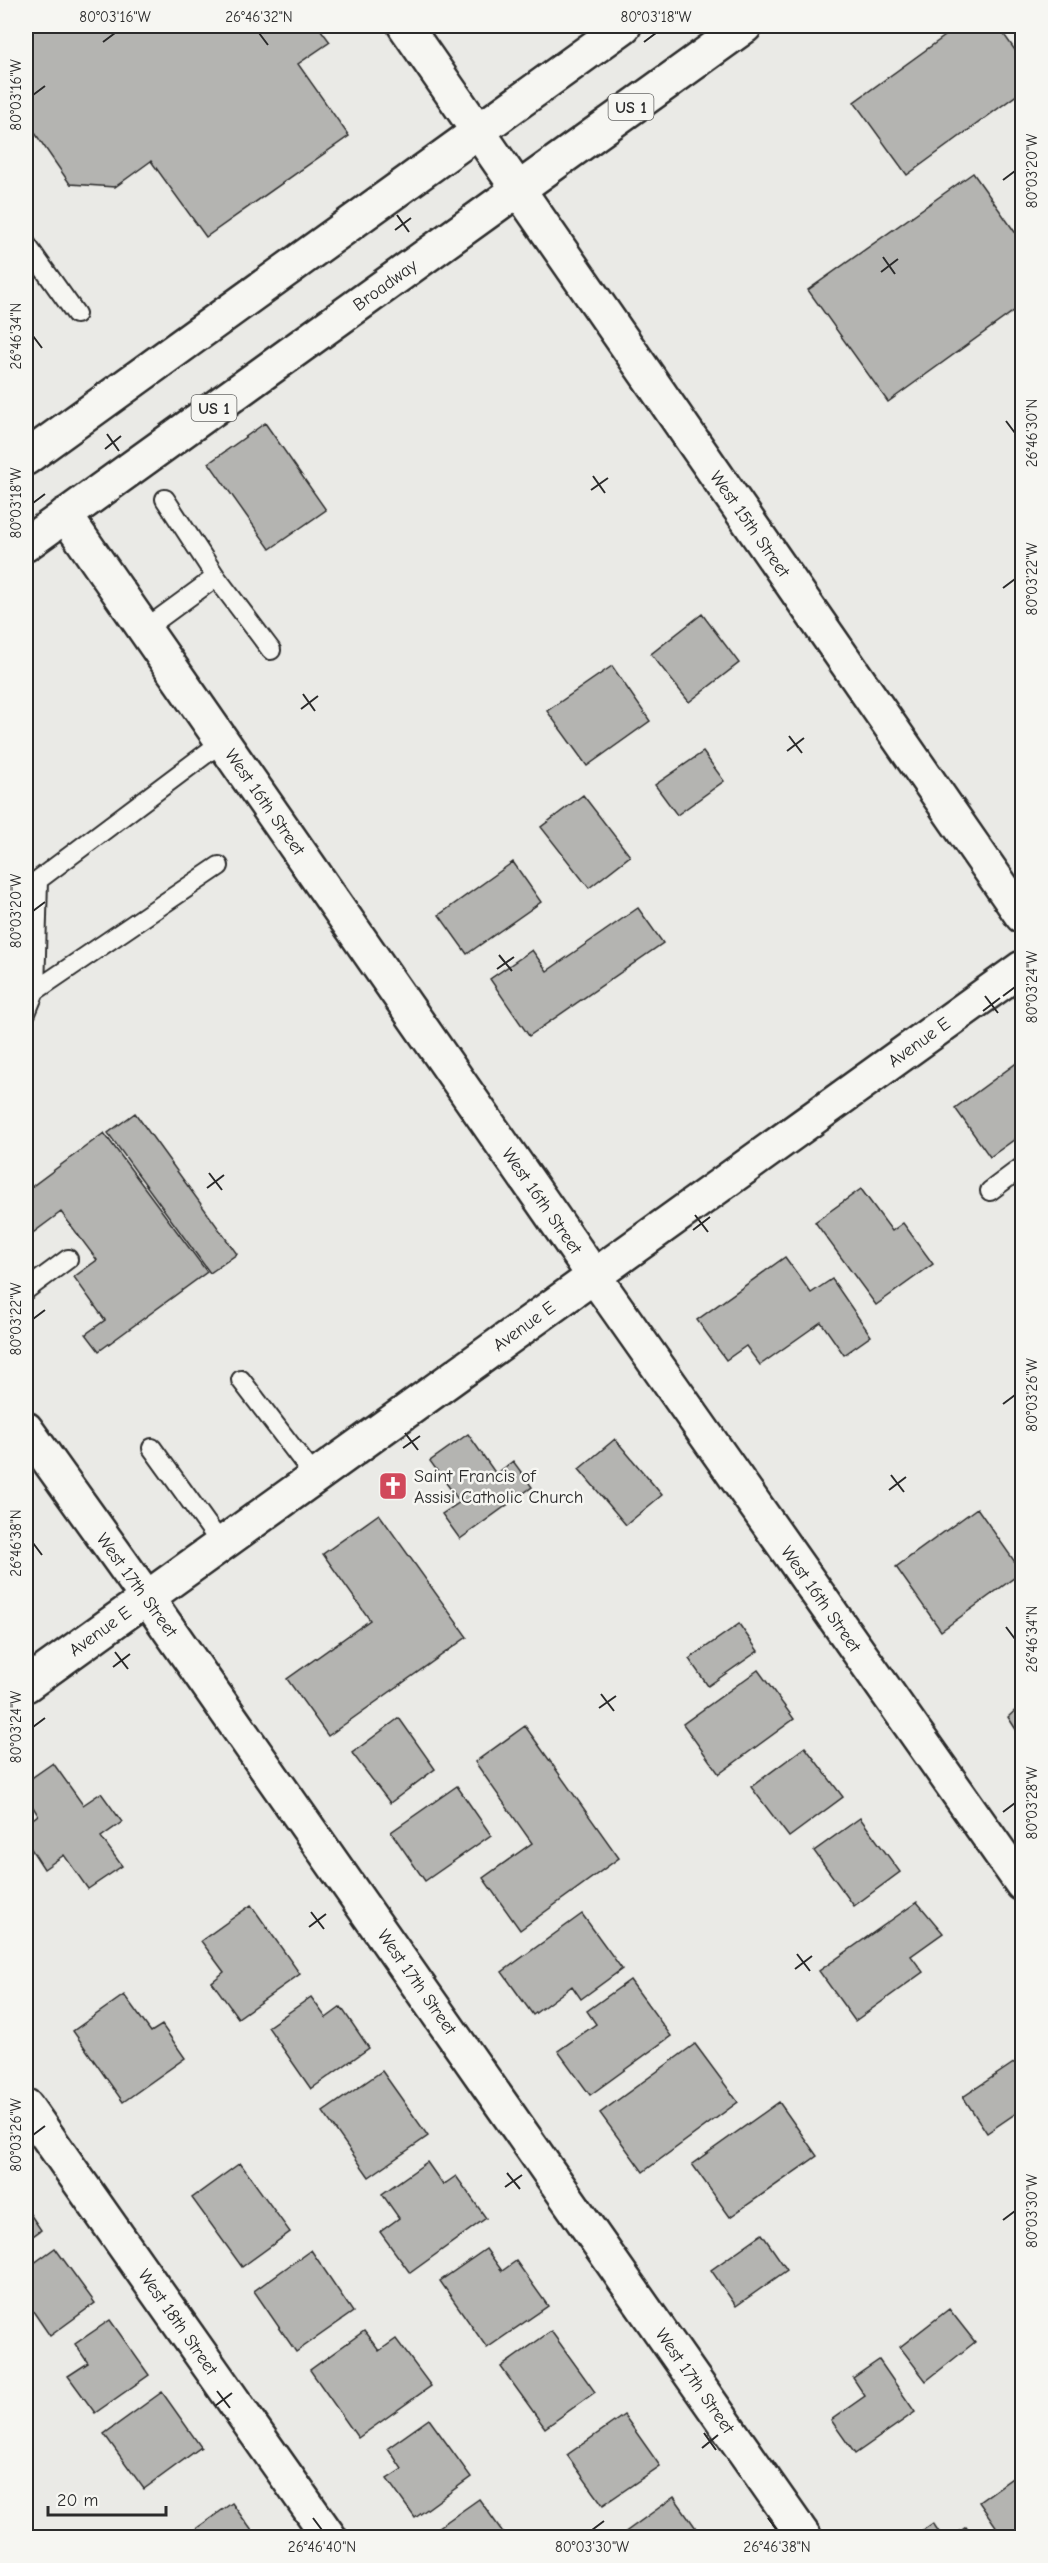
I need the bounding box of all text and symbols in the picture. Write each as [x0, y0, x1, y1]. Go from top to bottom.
text: 80°03'16"W [79, 8, 151, 26]
text: 26°46'32"N [225, 8, 293, 26]
text: 80°03'18"W [620, 8, 692, 26]
text: 80°03'16"W [7, 59, 25, 131]
road number: US 1 [608, 94, 654, 120]
text: 80°03'20"W [1023, 134, 1041, 208]
street label: Broadway [349, 255, 422, 316]
text: 26°46'34"N [7, 303, 25, 369]
road number: US 1 [192, 395, 236, 421]
text: 26°46'30"N [1023, 399, 1041, 467]
text: 80°03'18"W [7, 467, 25, 539]
street label: West 15th Street [705, 467, 794, 582]
text: 80°03'22"W [1023, 542, 1041, 616]
street label: West 16th Street [220, 745, 309, 860]
text: 80°03'20"W [7, 874, 25, 948]
text: 80°03'24"W [1023, 951, 1041, 1023]
street label: Avenue E [884, 1013, 955, 1072]
street label: West 16th Street [497, 1144, 586, 1259]
text: 80°03'22"W [7, 1282, 25, 1356]
street label: Avenue E [489, 1297, 560, 1356]
text: 80°03'26"W [1023, 1358, 1041, 1432]
place label: Saint Francis of Assisi Catholic Church [414, 1466, 583, 1508]
church icon: Saint Francis of Assisi Catholic Church [377, 1470, 409, 1502]
text: 26°46'38"N [7, 1509, 25, 1577]
street label: West 17th Street [92, 1529, 182, 1642]
street label: West 16th Street [776, 1542, 865, 1657]
street label: Avenue E [65, 1602, 136, 1661]
text: 26°46'34"N [1023, 1606, 1041, 1672]
text: 80°03'24"W [7, 1691, 25, 1763]
text: 80°03'28"W [1023, 1767, 1041, 1839]
street label: West 17th Street [373, 1926, 461, 2040]
text: 80°03'26"W [7, 2098, 25, 2172]
text: 80°03'30"W [1023, 2174, 1041, 2248]
street label: West 18th Street [133, 2265, 222, 2380]
street label: West 17th Street [651, 2325, 739, 2439]
scale bar [48, 2479, 166, 2517]
text: 20 m [57, 2490, 98, 2511]
text: 26°46'40"N [288, 2538, 356, 2556]
text: 80°03'30"W [555, 2538, 629, 2556]
text: 26°46'38"N [743, 2538, 811, 2556]

